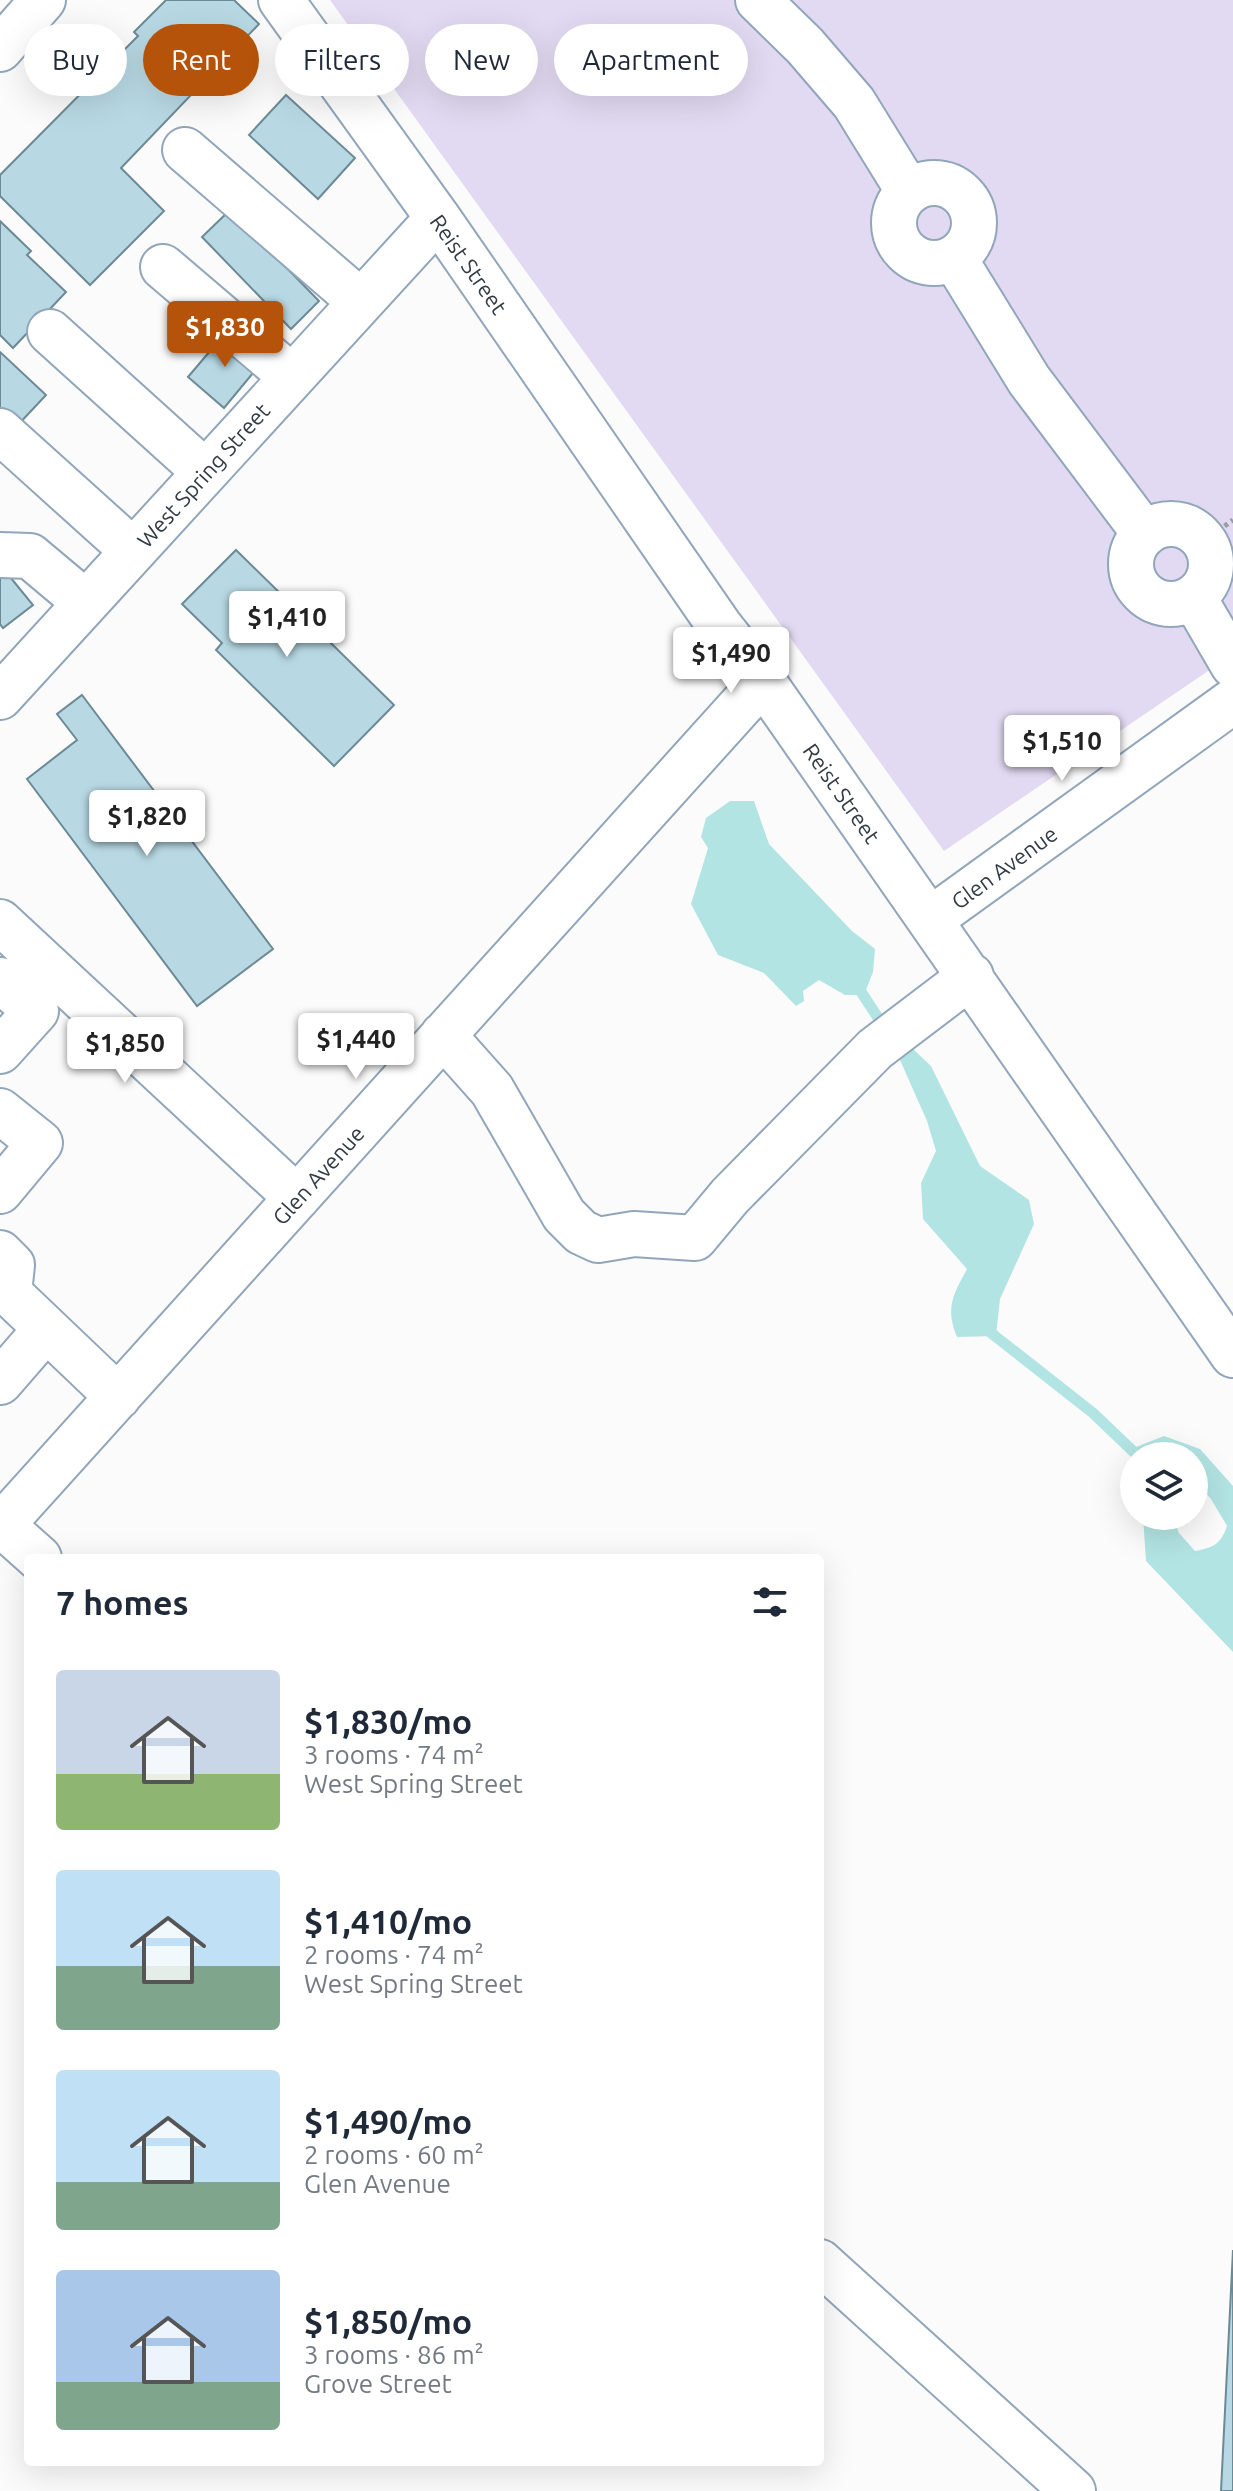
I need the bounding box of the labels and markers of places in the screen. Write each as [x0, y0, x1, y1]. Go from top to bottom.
pin: $1,830 [160, 301, 290, 369]
pin: $1,410 [222, 591, 352, 659]
pin: $1,490 [666, 627, 796, 695]
pin: $1,510 [997, 715, 1127, 783]
pin: $1,820 [82, 790, 212, 858]
pin: $1,440 [291, 1013, 421, 1081]
pin: $1,850 [60, 1017, 190, 1085]

